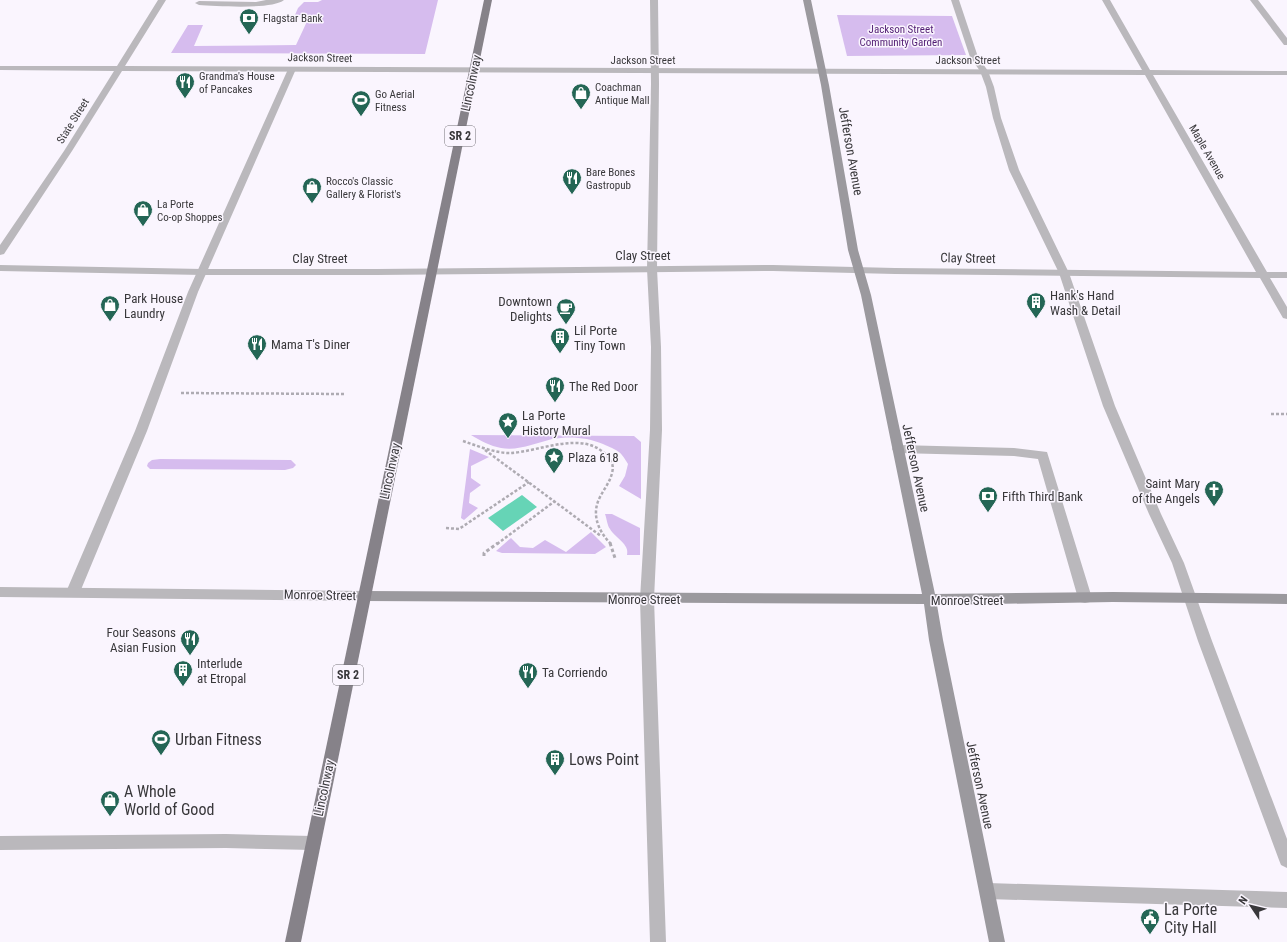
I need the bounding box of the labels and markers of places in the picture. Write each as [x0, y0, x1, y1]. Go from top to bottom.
bank icon: Flagstar Bank [238, 7, 260, 35]
place label: Flagstar Bank [263, 12, 323, 25]
place label: Grandma's House of Pancakes [199, 70, 275, 96]
restaurant icon: Grandma's House of Pancakes [174, 71, 196, 99]
place label: Coachman Antique Mall [595, 81, 650, 107]
shop icon: Coachman Antique Mall [570, 82, 592, 110]
place label: Go Aerial Fitness [375, 88, 415, 114]
sports icon: Go Aerial Fitness [350, 89, 372, 117]
place label: Bare Bones Gastropub [586, 166, 635, 192]
restaurant icon: Bare Bones Gastropub [561, 167, 583, 195]
place label: Rocco's Classic Gallery & Florist's [326, 175, 401, 201]
shop icon: Rocco's Classic Gallery & Florist's [301, 176, 323, 204]
place label: La Porte Co-op Shoppes [157, 198, 223, 224]
shop icon: La Porte Co-op Shoppes [132, 199, 154, 227]
place label: Hank's Hand Wash & Detail [1050, 288, 1121, 318]
place label: Park House Laundry [124, 291, 183, 321]
building icon: Hank's Hand Wash & Detail [1025, 291, 1047, 319]
shop icon: Park House Laundry [99, 294, 121, 322]
place label: Downtown Delights [498, 294, 552, 324]
cafe icon: Downtown Delights [555, 297, 577, 325]
place label: Lil Porte Tiny Town [574, 323, 626, 353]
building icon: Lil Porte Tiny Town [549, 326, 571, 354]
restaurant icon: Mama T's Diner [246, 333, 268, 361]
place label: Mama T's Diner [271, 337, 350, 352]
restaurant icon: The Red Door [544, 375, 566, 403]
place label: The Red Door [569, 379, 638, 394]
place label: La Porte History Mural [522, 408, 591, 438]
place icon: La Porte History Mural [497, 411, 519, 439]
place icon: Plaza 618 [543, 446, 565, 474]
place label: Plaza 618 [568, 450, 619, 465]
place label: Saint Mary of the Angels [1132, 476, 1201, 506]
church icon: Saint Mary of the Angels [1203, 479, 1225, 507]
bank icon: Fifth Third Bank [977, 485, 999, 513]
place label: Fifth Third Bank [1002, 489, 1083, 504]
place label: Four Seasons Asian Fusion [106, 625, 176, 655]
restaurant icon: Four Seasons Asian Fusion [179, 628, 201, 656]
place label: Interlude at Etropal [197, 656, 246, 686]
building icon: Interlude at Etropal [172, 659, 194, 687]
restaurant icon: Ta Corriendo [517, 661, 539, 689]
place label: Ta Corriendo [542, 665, 607, 680]
sports icon: Urban Fitness [150, 728, 172, 756]
place label: Urban Fitness [175, 730, 262, 749]
building icon: Lows Point [544, 748, 566, 776]
place label: Lows Point [569, 750, 639, 769]
place label: A Whole World of Good [124, 782, 214, 819]
shop icon: A Whole World of Good [99, 789, 121, 817]
place label: La Porte City Hall [1164, 900, 1217, 937]
public building icon: La Porte City Hall [1139, 907, 1161, 935]

